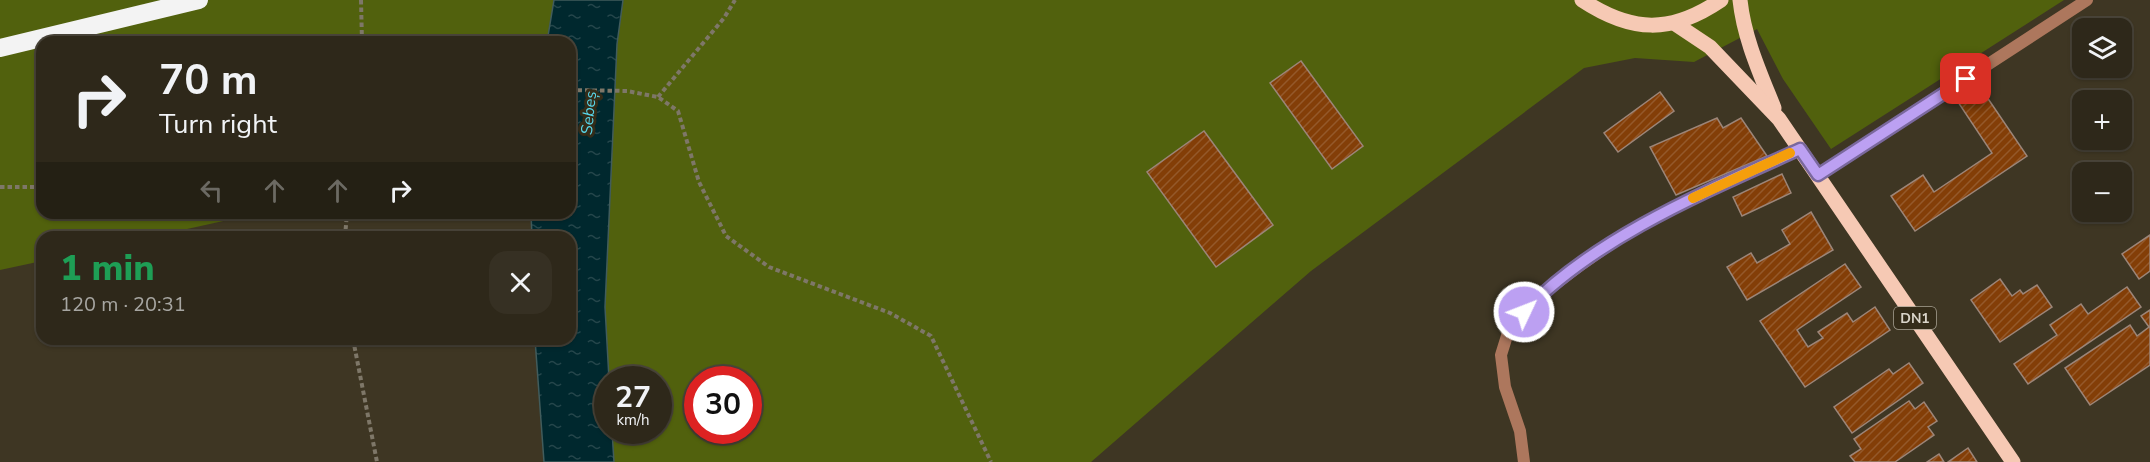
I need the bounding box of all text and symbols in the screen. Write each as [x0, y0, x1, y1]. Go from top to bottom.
map controls [2072, 18, 2132, 222]
button: layers [2072, 18, 2132, 78]
text: 70 m [159, 52, 258, 109]
pin [1940, 53, 1991, 104]
icon: right [60, 60, 138, 138]
icon: arrive [1949, 62, 1982, 95]
water label: Sebeș [576, 90, 602, 136]
button: + [2072, 90, 2132, 150]
text: Turn right [159, 106, 277, 143]
button: − [2072, 162, 2132, 222]
icon: left [195, 174, 228, 207]
icon: ahead [258, 174, 291, 207]
icon: ahead [321, 174, 354, 207]
icon: right [384, 174, 417, 207]
text: 1 min [60, 244, 155, 293]
button: close [489, 251, 552, 314]
position arrow [1492, 280, 1556, 344]
text: 120 m · 20:31 [60, 291, 186, 318]
road number: DN1 [1894, 307, 1936, 329]
speed limit sign: 30 [684, 366, 762, 444]
text: 27 [615, 377, 651, 418]
text: km/h [616, 410, 650, 430]

